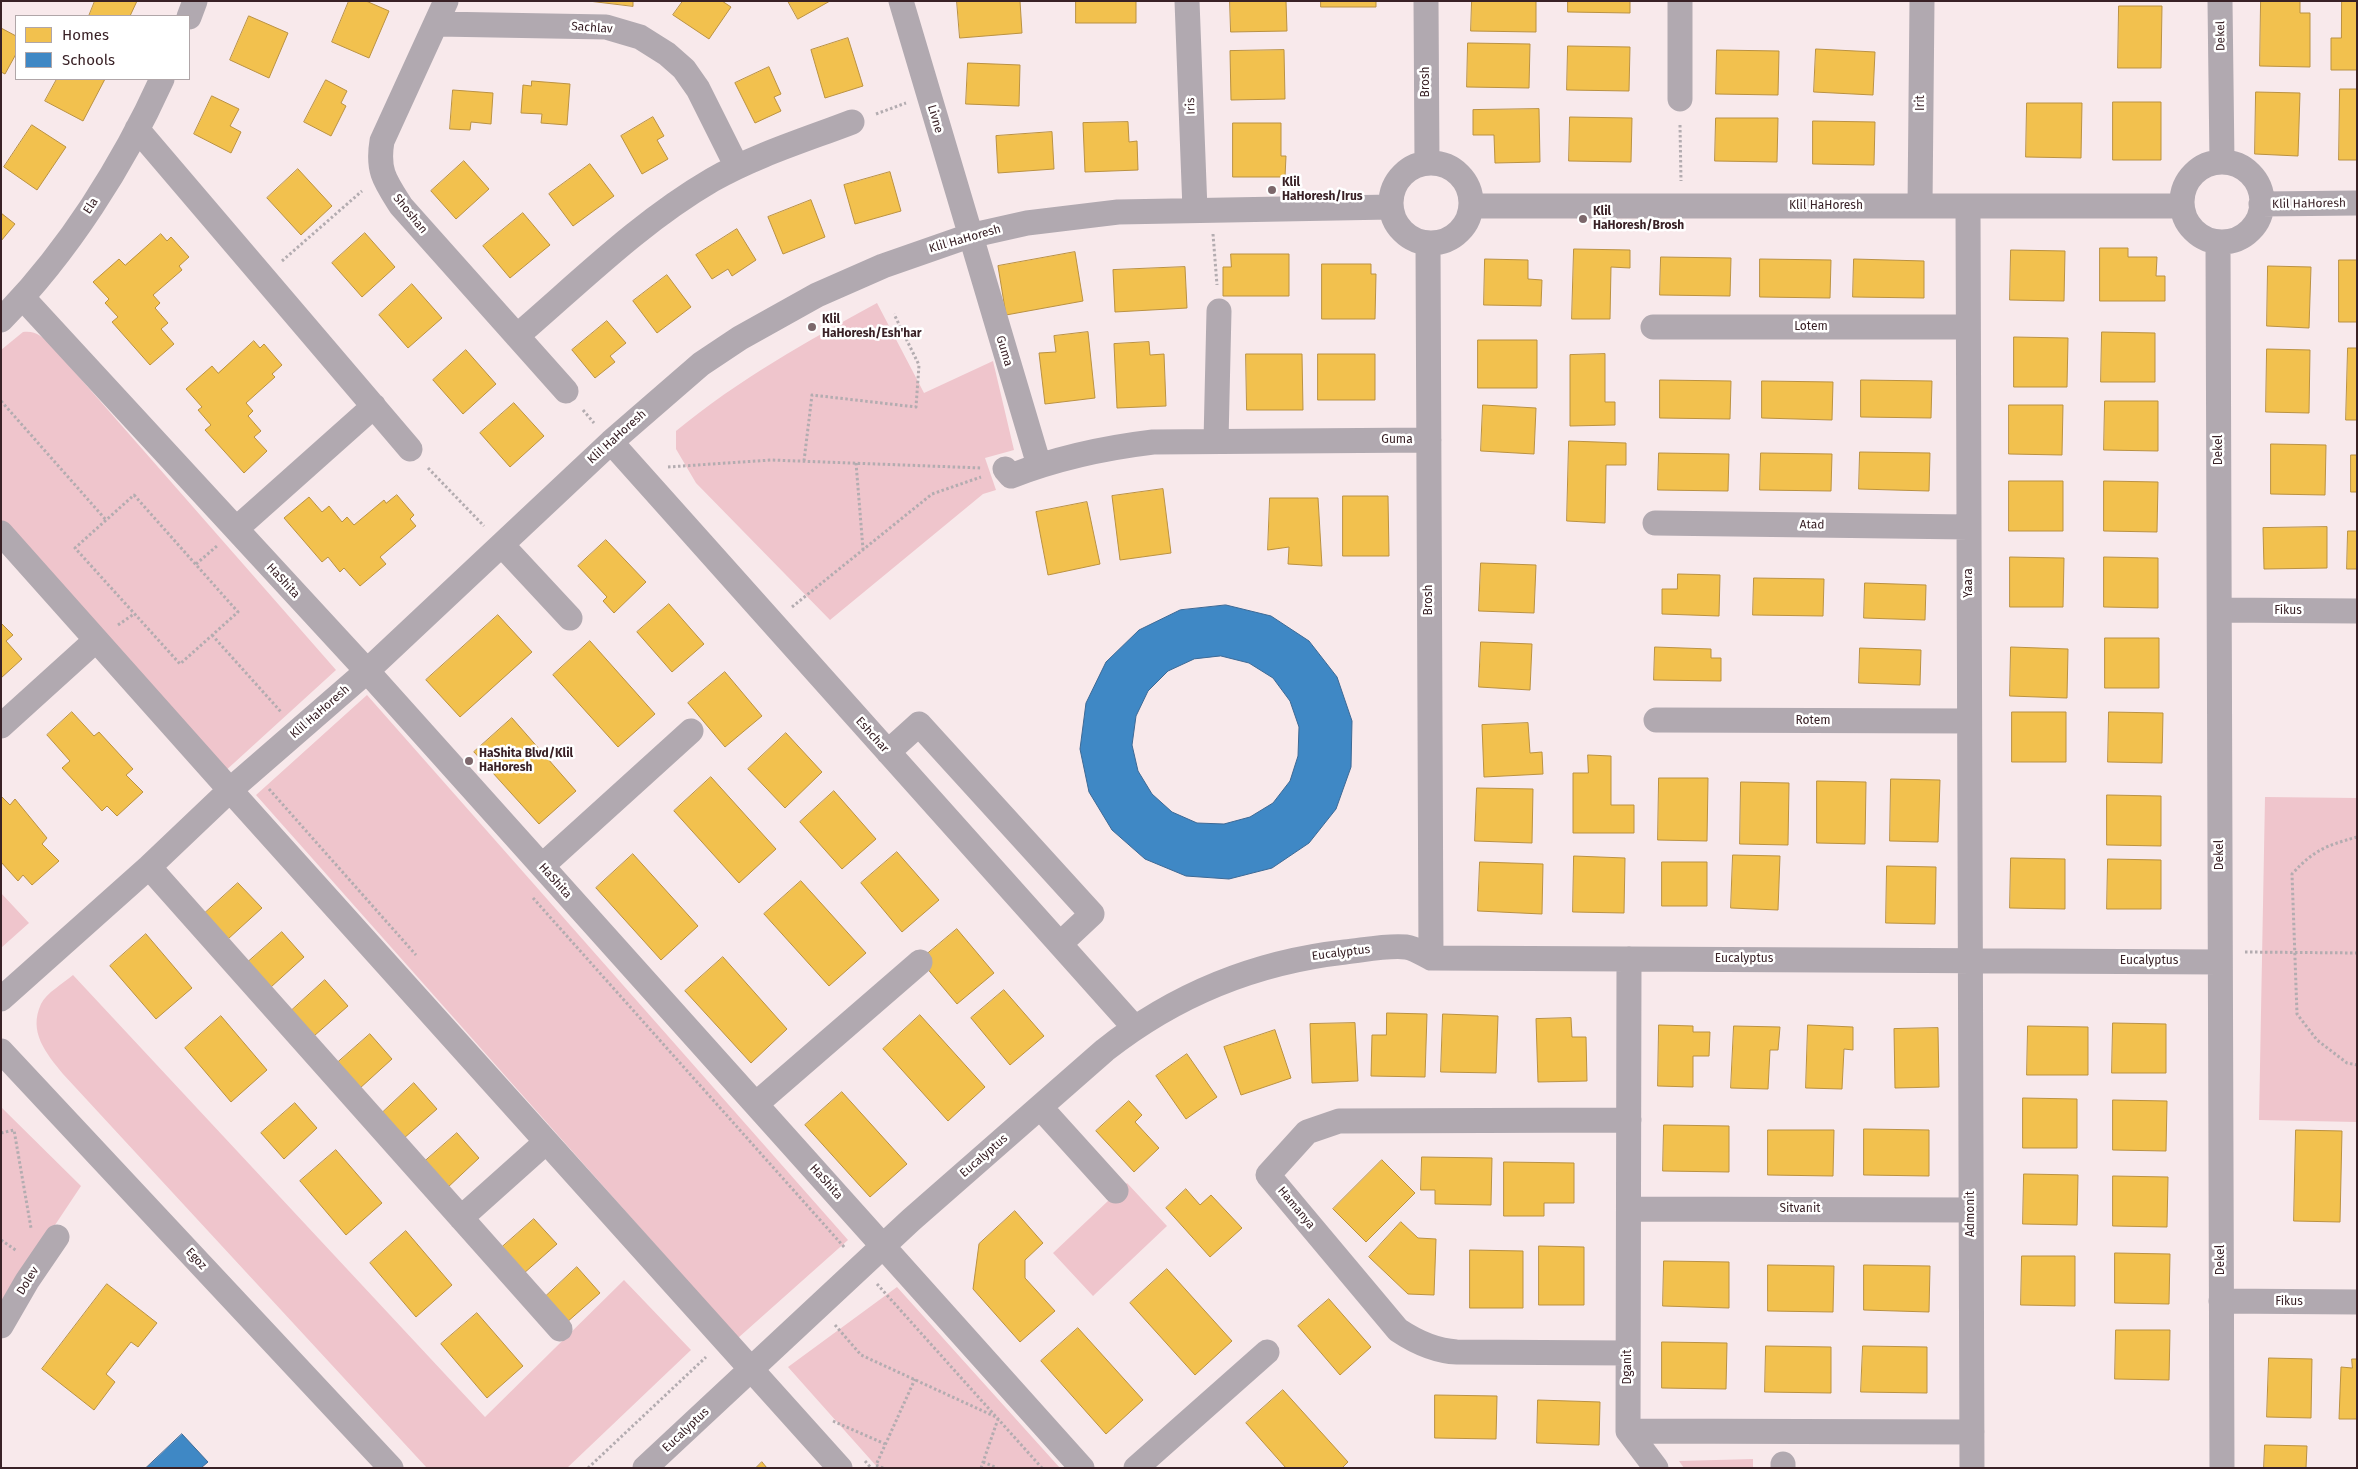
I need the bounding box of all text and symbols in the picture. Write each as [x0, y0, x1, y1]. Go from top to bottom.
legend [15, 15, 190, 80]
street label: Sachlav [571, 19, 613, 37]
street label: Dekel [2214, 21, 2228, 51]
text: Homes [62, 26, 109, 44]
text: Schools [62, 51, 115, 69]
street label: Brosh [1419, 66, 1433, 98]
street label: Irit [1914, 95, 1928, 111]
street label: Iris [1184, 97, 1198, 115]
street label: Livne [924, 103, 946, 135]
place label: Klil HaHoresh/Irus [1282, 176, 1363, 204]
marker: Klil HaHoresh/Irus [1266, 184, 1278, 196]
street label: Shoshan [390, 191, 430, 237]
street label: Ela [81, 195, 101, 217]
street label: Klil HaHoresh [2272, 196, 2346, 212]
street label: Klil HaHoresh [1789, 199, 1863, 213]
place label: Klil HaHoresh/Brosh [1593, 205, 1684, 233]
marker: Klil HaHoresh/Brosh [1577, 213, 1589, 225]
street label: Klil HaHoresh [927, 222, 1003, 256]
place label: Klil HaHoresh/Esh'har [822, 313, 922, 341]
street label: Lotem [1794, 320, 1828, 334]
marker: Klil HaHoresh/Esh'har [806, 321, 818, 333]
street label: Guma [993, 334, 1015, 368]
street label: Klil HaHoresh [585, 407, 649, 467]
street label: Guma [1381, 433, 1413, 447]
street label: Dekel [2212, 435, 2226, 465]
street label: Atad [1799, 518, 1825, 532]
street label: HaShita [263, 561, 303, 601]
street label: Yaara [1962, 568, 1976, 598]
street label: Brosh [1422, 584, 1436, 616]
street label: Fikus [2274, 604, 2302, 618]
street label: Klil HaHoresh [287, 682, 353, 742]
street label: Eshchar [852, 714, 892, 756]
street label: Rotem [1795, 714, 1831, 728]
place label: HaShita Blvd/Klil HaHoresh [479, 747, 573, 775]
marker: HaShita Blvd/Klil HaHoresh [463, 755, 475, 767]
street label: Dekel [2213, 840, 2227, 870]
street label: HaShita [535, 860, 575, 902]
street label: Eucalyptus [1311, 942, 1371, 964]
street label: Eucalyptus [1715, 952, 1773, 966]
street label: Eucalyptus [2120, 954, 2178, 968]
street label: Eucalyptus [957, 1131, 1011, 1181]
street label: HaShita [806, 1161, 846, 1203]
street label: Hamanya [1274, 1184, 1318, 1232]
street label: Admonit [1964, 1191, 1978, 1237]
street label: Sitvanit [1779, 1202, 1821, 1216]
street label: Egoz [182, 1245, 210, 1273]
street label: Dekel [2214, 1245, 2228, 1275]
street label: Dolev [14, 1264, 42, 1298]
street label: Fikus [2275, 1295, 2303, 1309]
street label: Dganit [1621, 1349, 1635, 1385]
street label: Eucalyptus [660, 1405, 712, 1455]

